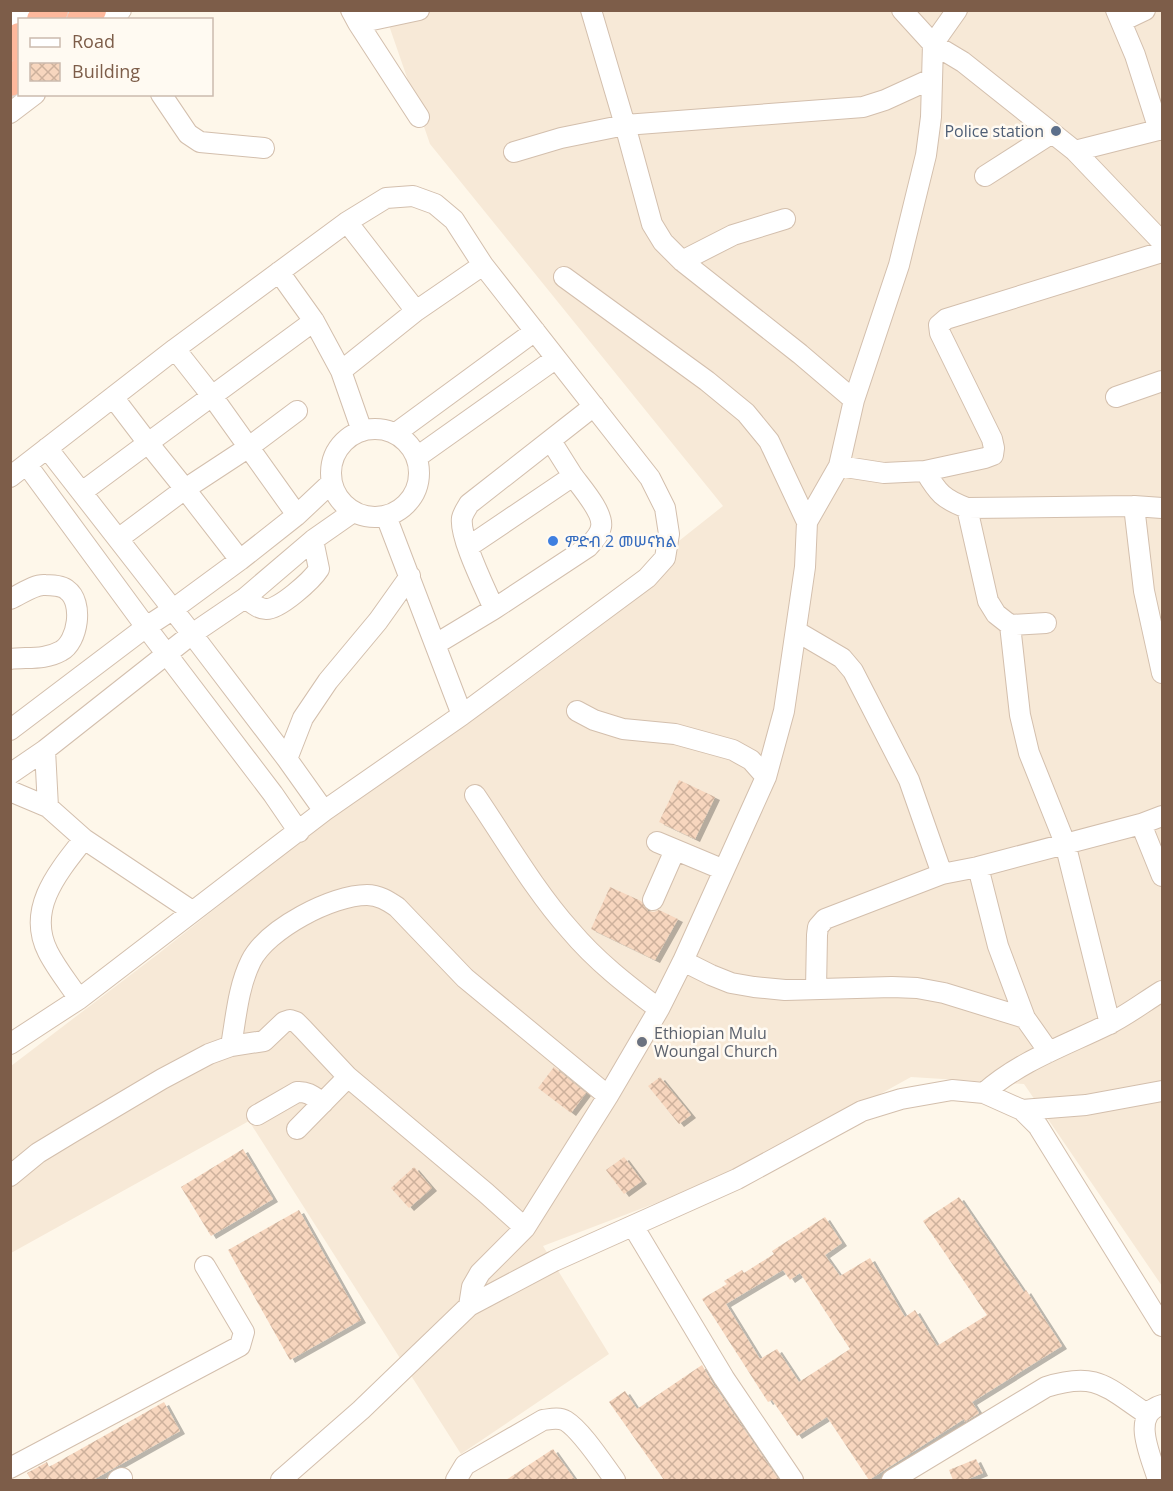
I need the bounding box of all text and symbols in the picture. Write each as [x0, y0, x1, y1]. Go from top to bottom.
legend [18, 18, 213, 96]
text: Road [72, 29, 115, 53]
text: Building [72, 59, 140, 83]
place label: Police station [944, 120, 1044, 142]
marker: Police station [1049, 124, 1063, 138]
place label: ምድብ 2 መሠናክል [565, 530, 677, 552]
marker: ምድብ 2 መሠናክል [546, 534, 560, 548]
place label: Ethiopian Mulu Woungal Church [654, 1022, 778, 1062]
marker: Ethiopian Mulu Woungal Church [635, 1035, 649, 1049]

